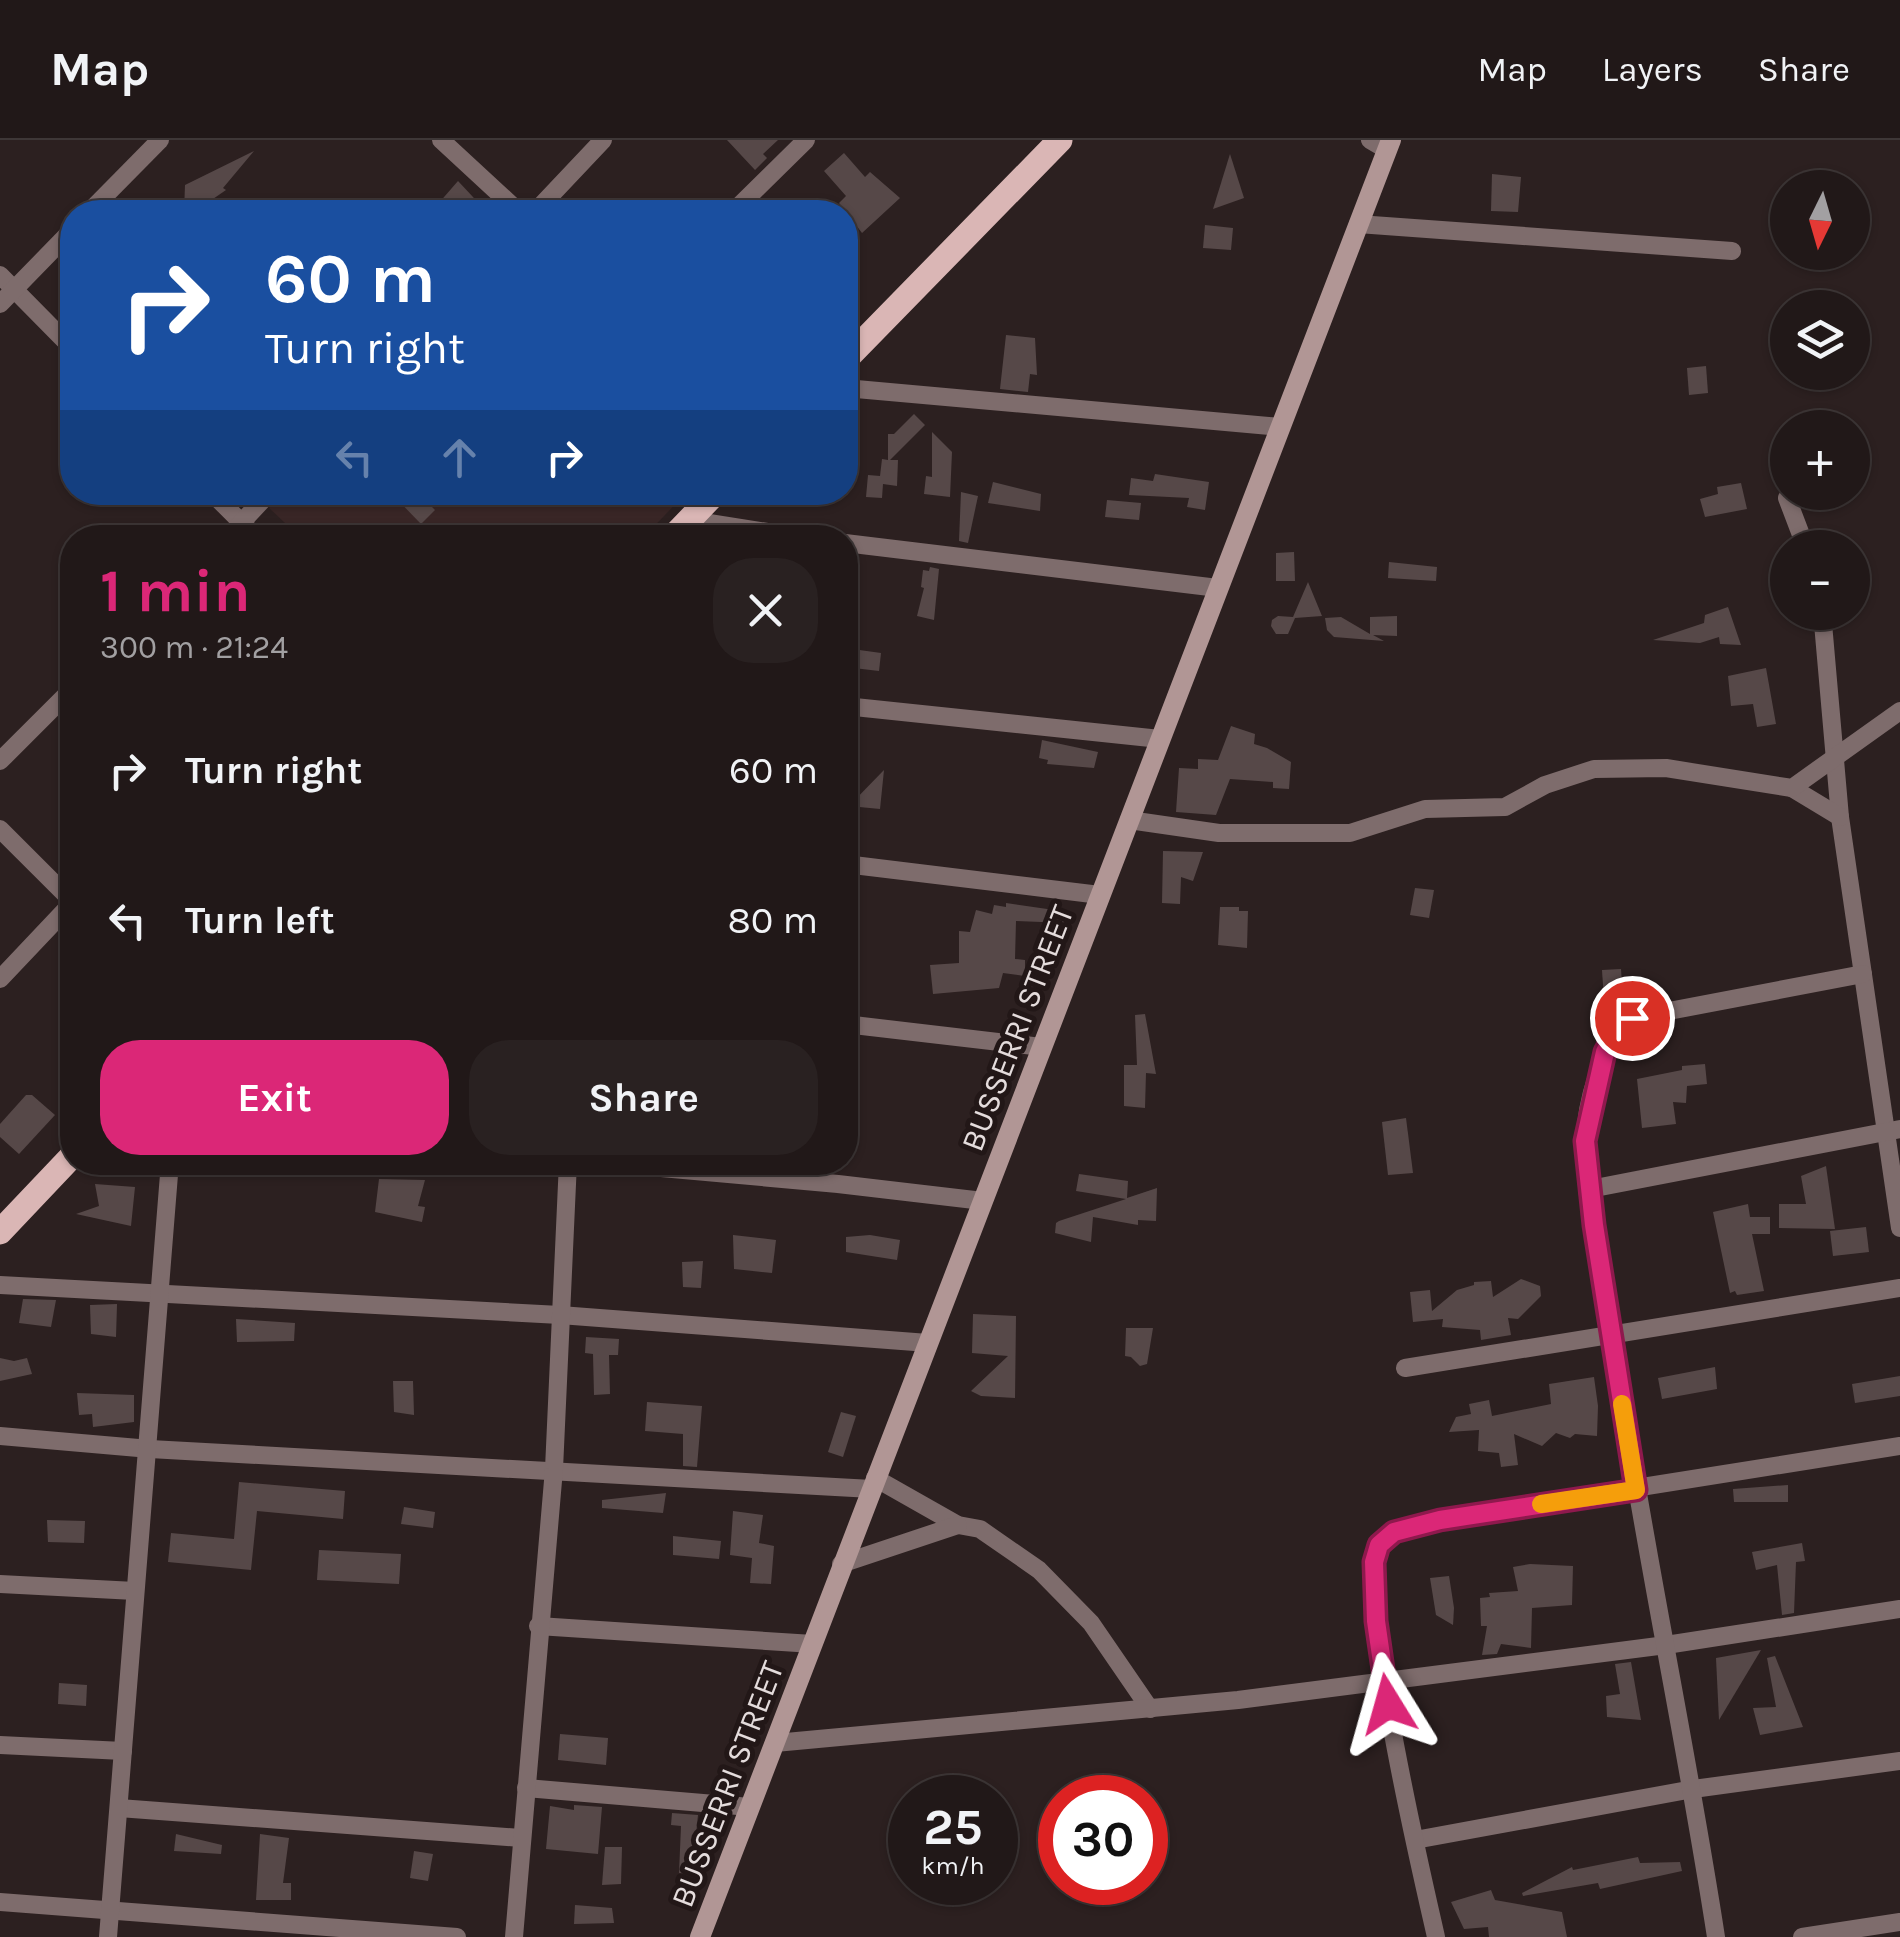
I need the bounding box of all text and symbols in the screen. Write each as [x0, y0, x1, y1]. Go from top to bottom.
text: Map [50, 41, 149, 97]
text: Map [1477, 49, 1547, 90]
text: Layers [1602, 49, 1703, 90]
text: Share [1758, 49, 1850, 90]
north arrow [1770, 170, 1870, 270]
map controls [1770, 170, 1870, 630]
text: 60 m [265, 238, 436, 320]
icon: right [100, 240, 230, 370]
button: layers [1770, 290, 1870, 390]
text: Turn right [265, 322, 465, 374]
button: + [1770, 410, 1870, 510]
icon: left [327, 430, 382, 485]
icon: ahead [432, 430, 487, 485]
icon: right [537, 430, 592, 485]
button: − [1770, 530, 1870, 630]
text: 1 min [100, 556, 251, 626]
button: close [713, 558, 818, 663]
text: 300 m · 21:24 [100, 629, 288, 666]
icon: right [100, 743, 155, 798]
text: Turn right [185, 748, 362, 793]
text: 60 m [729, 748, 818, 793]
icon: left [100, 893, 155, 948]
text: Turn left [185, 898, 335, 943]
text: 80 m [728, 898, 818, 943]
street label: BUSSERRI STREET [954, 900, 1081, 1156]
pin [1590, 976, 1675, 1061]
icon: arrive [1605, 991, 1660, 1046]
button: Exit [100, 1040, 449, 1155]
button: Share [469, 1040, 818, 1155]
position arrow [1336, 1652, 1440, 1756]
street label: BUSSERRI STREET [664, 1656, 791, 1912]
speed limit sign: 30 [1038, 1775, 1168, 1905]
text: 25 [923, 1798, 983, 1857]
text: km/h [921, 1851, 985, 1880]

